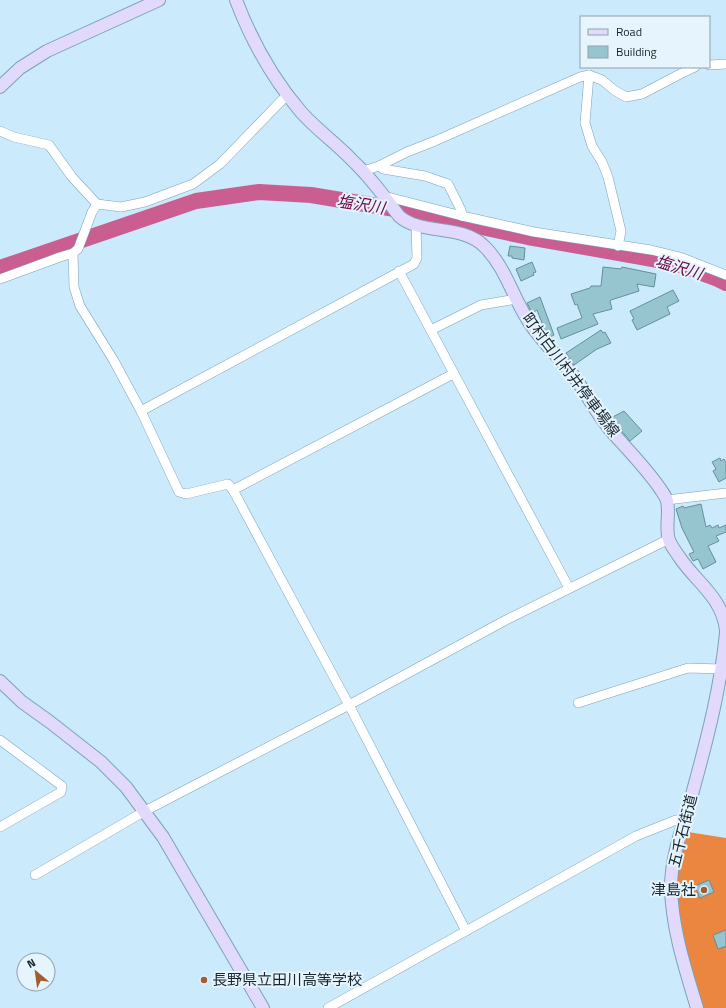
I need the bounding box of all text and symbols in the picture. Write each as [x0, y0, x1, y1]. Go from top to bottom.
legend [580, 16, 710, 68]
text: Road [616, 22, 642, 41]
text: Building [616, 42, 657, 61]
water label: 塩沢川 [335, 188, 389, 220]
water label: 塩沢川 [653, 249, 707, 286]
street label: 町村白川村井停車場線 [517, 308, 626, 442]
street label: 五千石街道 [662, 792, 703, 870]
place label: 津島社 [651, 878, 696, 901]
marker: 津島社 [699, 885, 709, 895]
north arrow [16, 952, 56, 992]
text: N [24, 954, 38, 972]
place label: 長野県立田川高等学校 [212, 968, 362, 991]
marker: 長野県立田川高等学校 [199, 975, 209, 985]

